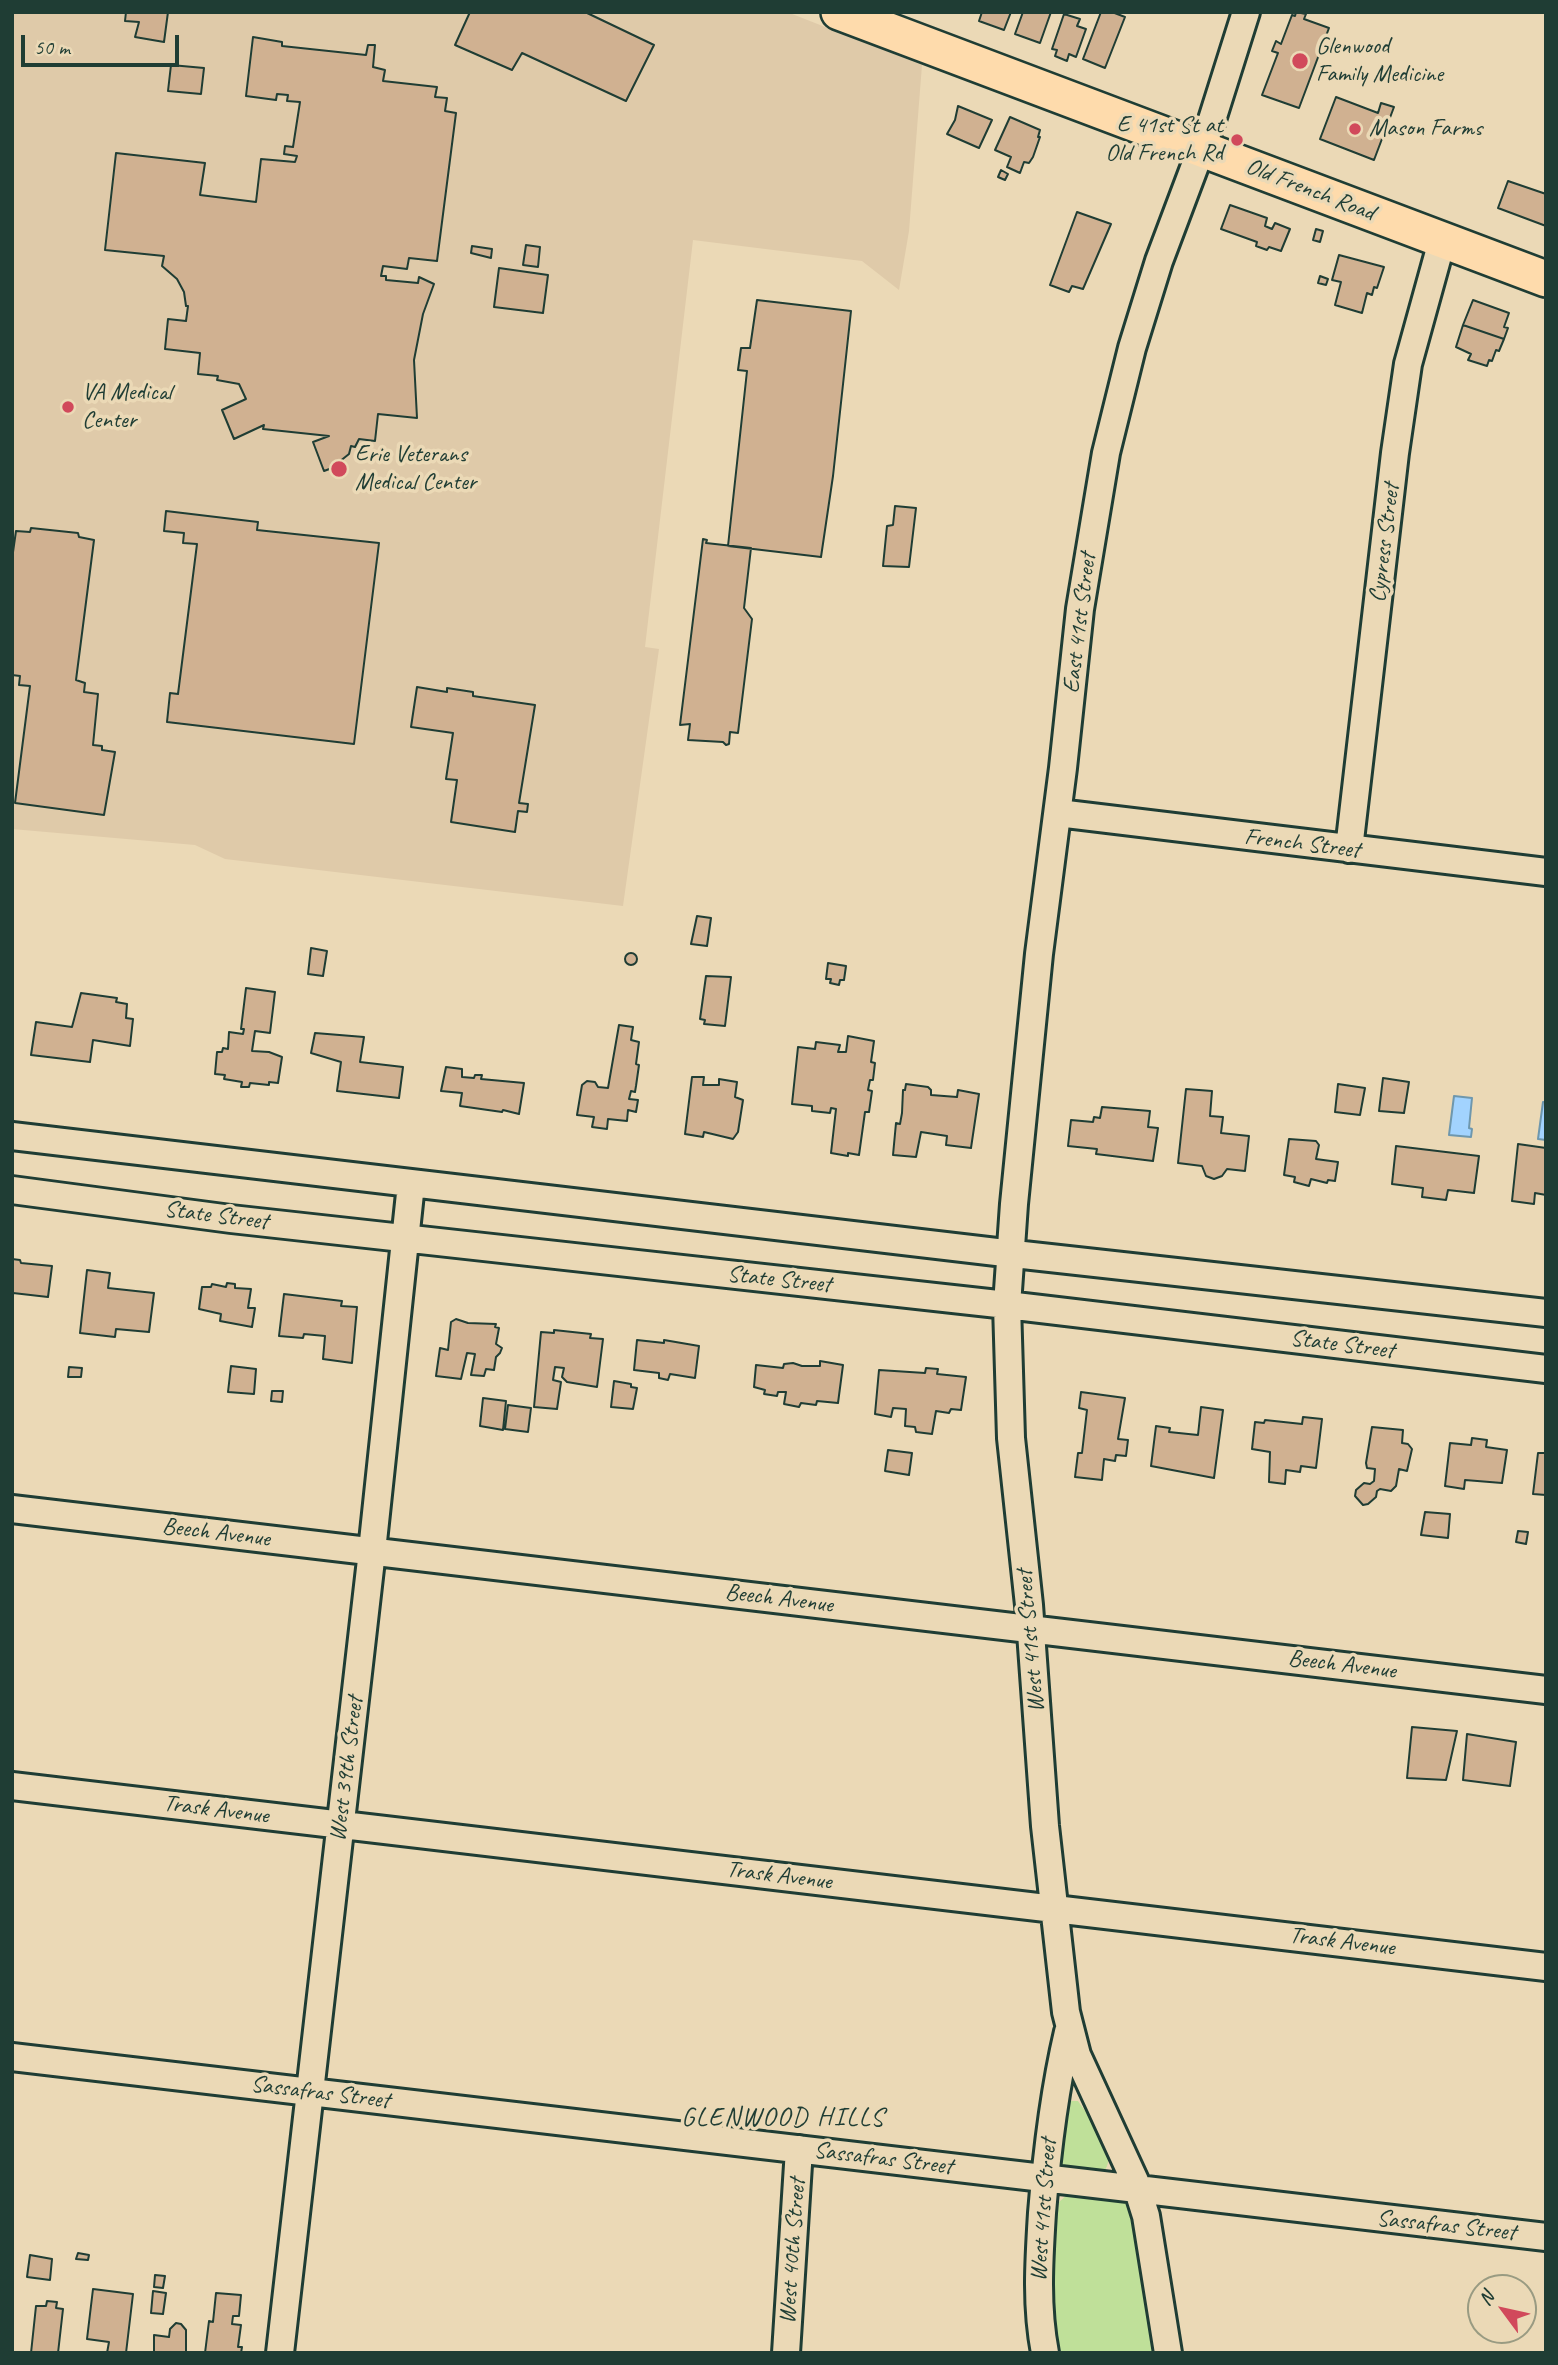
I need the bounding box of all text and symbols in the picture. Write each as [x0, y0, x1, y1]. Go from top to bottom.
scale bar [24, 21, 182, 65]
place label: Glenwood Family Medicine [1316, 33, 1443, 89]
text: 50 m [34, 34, 70, 60]
marker: Glenwood Family Medicine [1290, 51, 1310, 71]
place label: E 41st St at Old French Rd [1105, 112, 1223, 168]
place label: Mason Farms [1369, 115, 1482, 143]
marker: Mason Farms [1347, 121, 1363, 137]
marker: E 41st St at Old French Rd [1229, 132, 1245, 148]
street label: Old French Road [1242, 152, 1378, 228]
place label: VA Medical Center [82, 379, 172, 435]
marker: VA Medical Center [60, 399, 76, 415]
place label: Erie Veterans Medical Center [355, 441, 476, 497]
marker: Erie Veterans Medical Center [329, 459, 349, 479]
street label: Cypress Street [1363, 482, 1407, 604]
street label: East 41st Street [1057, 551, 1103, 695]
street label: French Street [1243, 823, 1361, 865]
street label: State Street [162, 1195, 270, 1237]
street label: State Street [726, 1260, 832, 1300]
street label: State Street [1288, 1324, 1396, 1366]
street label: Beech Avenue [160, 1512, 272, 1554]
street label: West 41st Street [1010, 1568, 1052, 1714]
street label: Beech Avenue [723, 1578, 835, 1620]
street label: Beech Avenue [1286, 1644, 1398, 1686]
street label: West 39th Street [324, 1695, 370, 1843]
street label: Trask Avenue [162, 1789, 270, 1831]
street label: Trask Avenue [725, 1855, 833, 1897]
street label: Trask Avenue [1288, 1921, 1396, 1963]
street label: Sassafras Street [249, 2070, 391, 2116]
district label: GLENWOOD HILLS [683, 2102, 883, 2134]
street label: Sassafras Street [812, 2136, 954, 2182]
street label: West 41st Street [1025, 2138, 1063, 2282]
street label: West 40th Street [774, 2177, 812, 2325]
street label: Sassafras Street [1375, 2204, 1517, 2248]
north arrow [1467, 2274, 1537, 2344]
text: N [1473, 2287, 1499, 2310]

